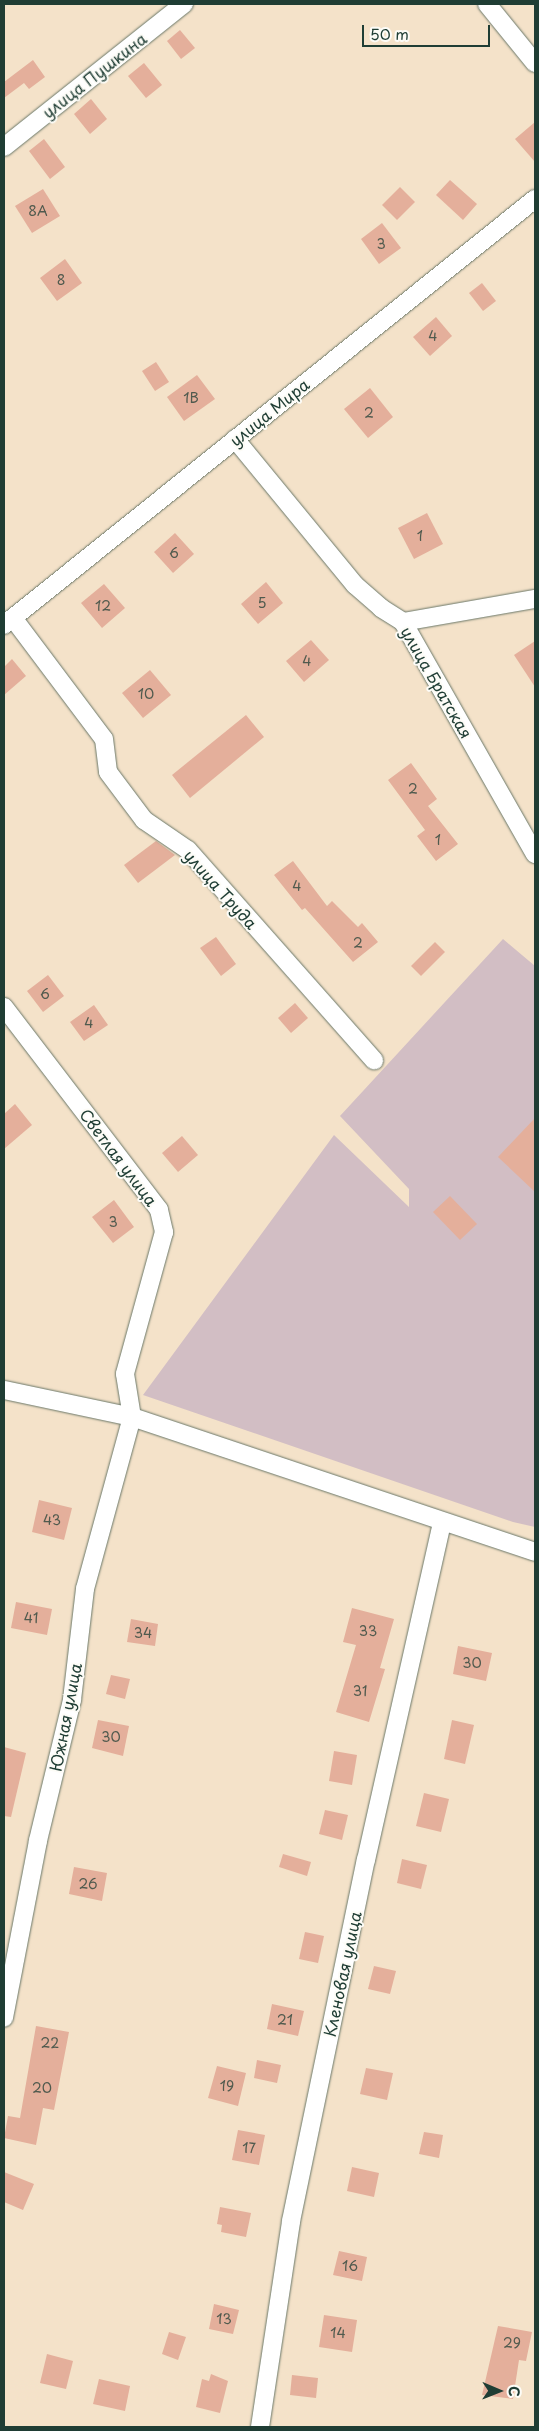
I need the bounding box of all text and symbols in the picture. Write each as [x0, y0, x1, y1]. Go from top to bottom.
scale bar [364, 15, 492, 47]
text: 50 m [370, 22, 409, 45]
street label: улица Пушкина [38, 28, 150, 122]
house number: 8А [28, 203, 48, 219]
house number: 3 [376, 236, 386, 252]
house number: 8 [57, 272, 65, 288]
house number: 4 [428, 328, 438, 344]
street label: улица Мира [225, 374, 313, 450]
house number: 1В [183, 390, 199, 406]
house number: 2 [364, 405, 374, 421]
house number: 1 [417, 528, 423, 544]
house number: 6 [169, 545, 179, 561]
house number: 5 [257, 595, 267, 611]
house number: 12 [95, 598, 111, 614]
street label: улица Братская [397, 622, 477, 742]
house number: 4 [302, 653, 312, 669]
house number: 10 [138, 686, 154, 702]
house number: 2 [408, 781, 418, 797]
house number: 1 [435, 832, 441, 848]
street label: улица Труда [180, 845, 262, 933]
house number: 4 [292, 878, 302, 894]
house number: 2 [353, 935, 363, 951]
house number: 6 [40, 986, 50, 1002]
house number: 4 [84, 1015, 94, 1031]
street label: Светлая улица [76, 1104, 162, 1210]
house number: 3 [108, 1214, 118, 1230]
house number: 43 [43, 1512, 61, 1528]
house number: 41 [24, 1610, 38, 1626]
house number: 33 [359, 1623, 377, 1639]
house number: 34 [134, 1625, 152, 1641]
house number: 30 [462, 1655, 482, 1671]
street label: Южная улица [45, 1661, 85, 1773]
house number: 31 [353, 1683, 367, 1699]
house number: 30 [101, 1729, 121, 1745]
house number: 26 [78, 1876, 98, 1892]
street label: Кленовая улица [319, 1909, 365, 2039]
house number: 21 [277, 2012, 293, 2028]
house number: 22 [41, 2035, 59, 2051]
house number: 19 [220, 2078, 234, 2094]
house number: 20 [32, 2080, 52, 2096]
house number: 17 [242, 2140, 256, 2156]
house number: 16 [342, 2258, 358, 2274]
house number: 13 [216, 2311, 232, 2327]
house number: 14 [330, 2325, 346, 2341]
house number: 29 [503, 2335, 521, 2351]
north arrow [474, 2366, 524, 2416]
text: С [504, 2386, 525, 2397]

